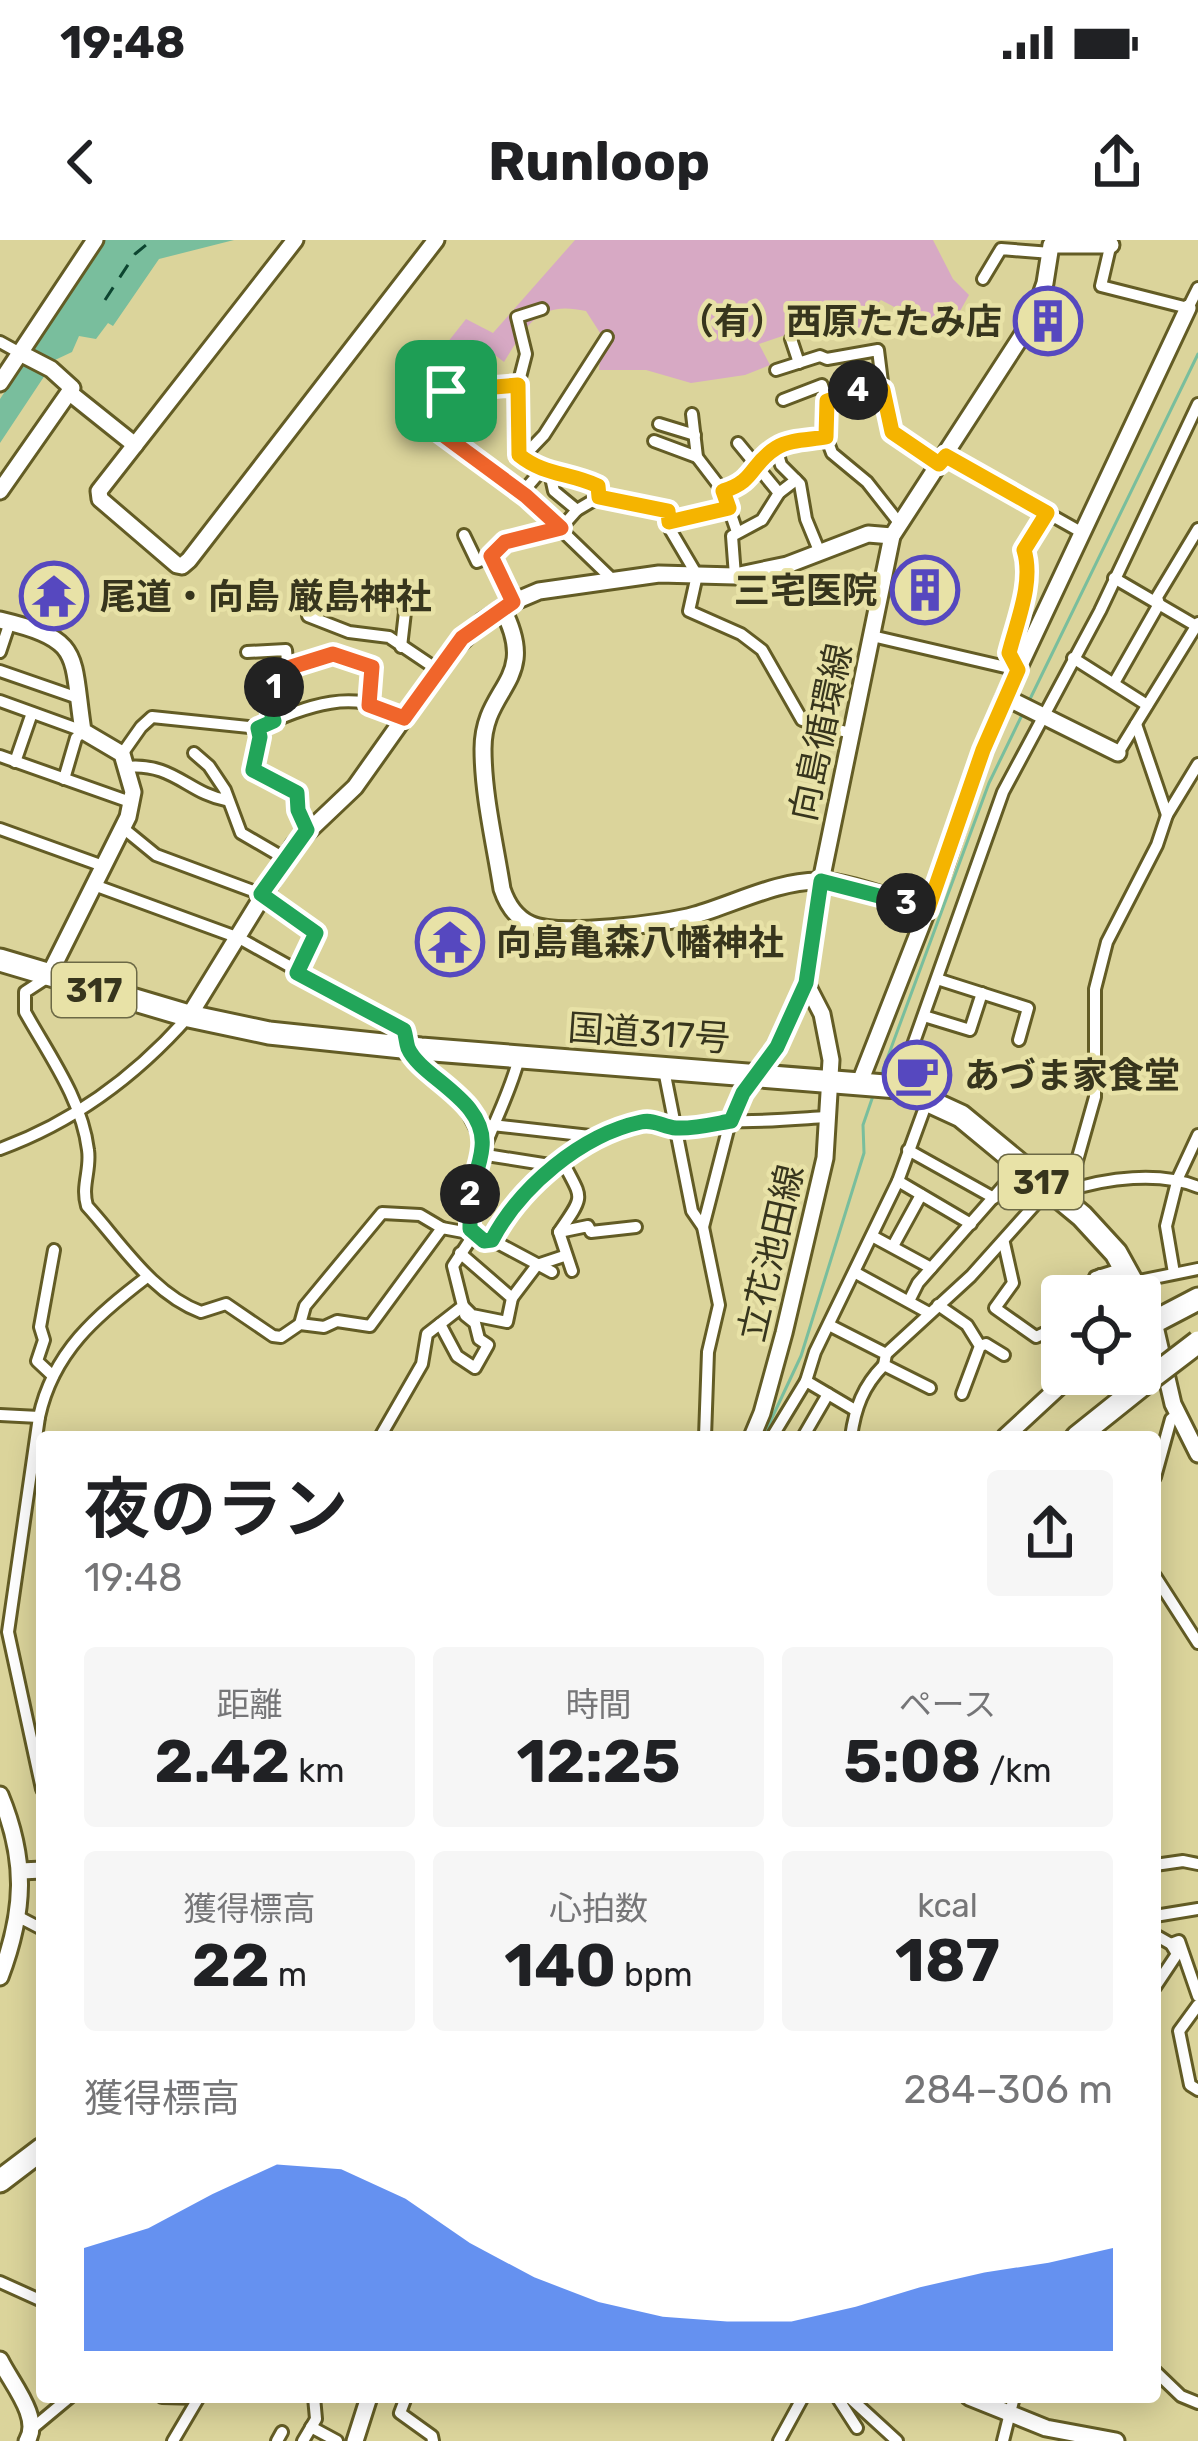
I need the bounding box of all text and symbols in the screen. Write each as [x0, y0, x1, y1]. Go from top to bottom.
text: 19:48 [60, 16, 186, 69]
icon: back [48, 129, 114, 195]
icon: share [1084, 129, 1150, 195]
text: Runloop [488, 130, 710, 194]
building icon: （有）西原たたみ店 [1013, 286, 1083, 356]
place label: （有）西原たたみ店 [678, 300, 1002, 343]
pin [395, 340, 497, 442]
icon: arrive [413, 358, 479, 424]
pin: 4 [828, 360, 888, 420]
text: 4 [847, 370, 869, 409]
building icon: 三宅医院 [890, 555, 960, 625]
temple icon: 尾道・向島 厳島神社 [19, 561, 89, 631]
place label: 三宅医院 [734, 569, 878, 612]
place label: 尾道・向島 厳島神社 [100, 575, 432, 618]
street label: 向島循環線 [781, 639, 861, 825]
pin: 1 [244, 657, 304, 717]
text: 1 [266, 667, 282, 706]
pin: 3 [876, 873, 936, 933]
text: 3 [895, 883, 917, 922]
temple icon: 向島亀森八幡神社 [415, 907, 485, 977]
place label: 向島亀森八幡神社 [496, 921, 784, 964]
road number: 317 [52, 963, 136, 1017]
street label: 国道317号 [566, 1006, 732, 1060]
cafe icon: あづま家食堂 [882, 1040, 952, 1110]
place label: あづま家食堂 [964, 1054, 1180, 1097]
road number: 317 [999, 1155, 1083, 1209]
street label: 立花池田線 [730, 1160, 812, 1346]
pin: 2 [440, 1164, 500, 1224]
text: 2 [459, 1174, 481, 1213]
map controls [1041, 1275, 1161, 1395]
button: locate [1041, 1275, 1161, 1395]
text: 夜のラン [84, 1470, 348, 1549]
button: share [987, 1470, 1113, 1596]
text: 19:48 [84, 1555, 183, 1601]
text: 距離 [217, 1685, 283, 1724]
text: 時間 [566, 1685, 632, 1724]
text: ペース [899, 1685, 996, 1724]
text: 2.42 [154, 1726, 290, 1797]
text: 12:25 [516, 1726, 681, 1797]
text: 5:08 [843, 1726, 981, 1797]
text: km [290, 1751, 345, 1790]
text: /km [981, 1751, 1052, 1790]
text: kcal [917, 1886, 978, 1925]
text: 獲得標高 [184, 1889, 316, 1928]
text: 心拍数 [549, 1889, 648, 1928]
text: 187 [895, 1925, 1000, 1996]
text: 22 [192, 1930, 270, 2001]
text: 140 [504, 1930, 616, 2001]
text: m [270, 1955, 307, 1994]
text: bpm [616, 1955, 693, 1994]
text: 284–306 m [904, 2067, 1113, 2113]
text: 獲得標高 [84, 2076, 240, 2122]

